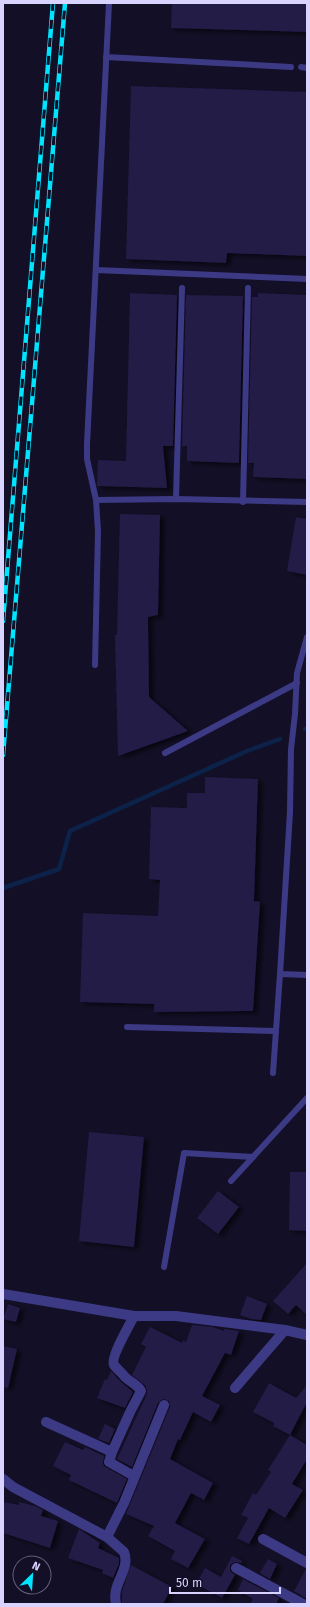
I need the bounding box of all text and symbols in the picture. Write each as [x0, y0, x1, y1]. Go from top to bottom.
north arrow [12, 1555, 52, 1595]
text: N [30, 1559, 42, 1574]
scale bar [170, 1569, 280, 1595]
text: 50 m [176, 1576, 202, 1590]

